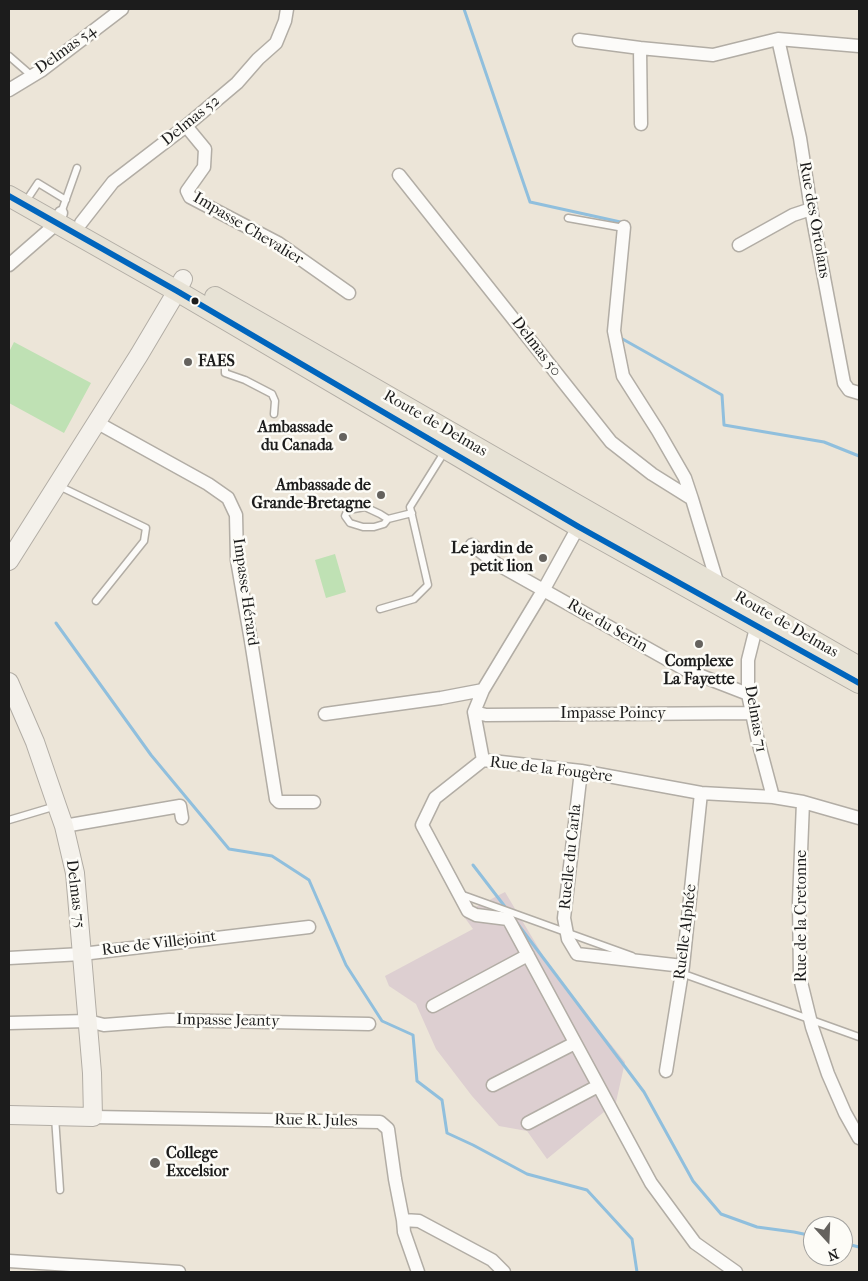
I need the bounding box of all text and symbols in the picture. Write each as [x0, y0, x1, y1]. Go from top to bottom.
street label: Delmas 54 [32, 21, 100, 79]
street label: Delmas 52 [158, 92, 224, 150]
street label: Rue des Ortolans [794, 160, 834, 280]
street label: Impasse Chevalier [189, 189, 307, 269]
unlabelled marker [190, 296, 200, 306]
street label: Delmas 50 [507, 313, 565, 381]
place label: FAES [198, 352, 235, 372]
marker: FAES [182, 356, 194, 368]
street label: Route de Delmas [380, 387, 490, 461]
place label: Ambassade du Canada [258, 418, 333, 456]
marker: Ambassade du Canada [337, 431, 349, 443]
place label: Ambassade de Grande-Bretagne [252, 476, 371, 514]
marker: Ambassade de Grande-Bretagne [375, 489, 387, 501]
street label: Impasse Hérard [228, 537, 262, 647]
place label: Le jardin de petit lion [451, 539, 533, 577]
marker: Le jardin de petit lion [537, 552, 549, 564]
street label: Route de Delmas [731, 588, 841, 662]
street label: Rue du Serin [563, 595, 651, 657]
marker: Complexe La Fayette [693, 638, 705, 650]
place label: Complexe La Fayette [663, 652, 735, 690]
street label: Delmas 71 [740, 684, 770, 754]
street label: Impasse Poincy [560, 704, 666, 724]
street label: Rue de la Fougère [488, 753, 614, 787]
street label: Ruelle du Carla [556, 803, 586, 911]
street label: Rue de la Cretonne [792, 850, 812, 982]
street label: Delmas 75 [61, 859, 89, 929]
street label: Ruelle Alphée [671, 883, 701, 981]
street label: Rue de Villejoint [101, 927, 217, 961]
street label: Impasse Jeanty [176, 1011, 280, 1031]
street label: Rue R. Jules [274, 1111, 358, 1131]
place label: College Excelsior [166, 1144, 228, 1182]
marker: College Excelsior [148, 1156, 162, 1170]
north arrow [803, 1216, 853, 1266]
text: N [825, 1245, 841, 1264]

